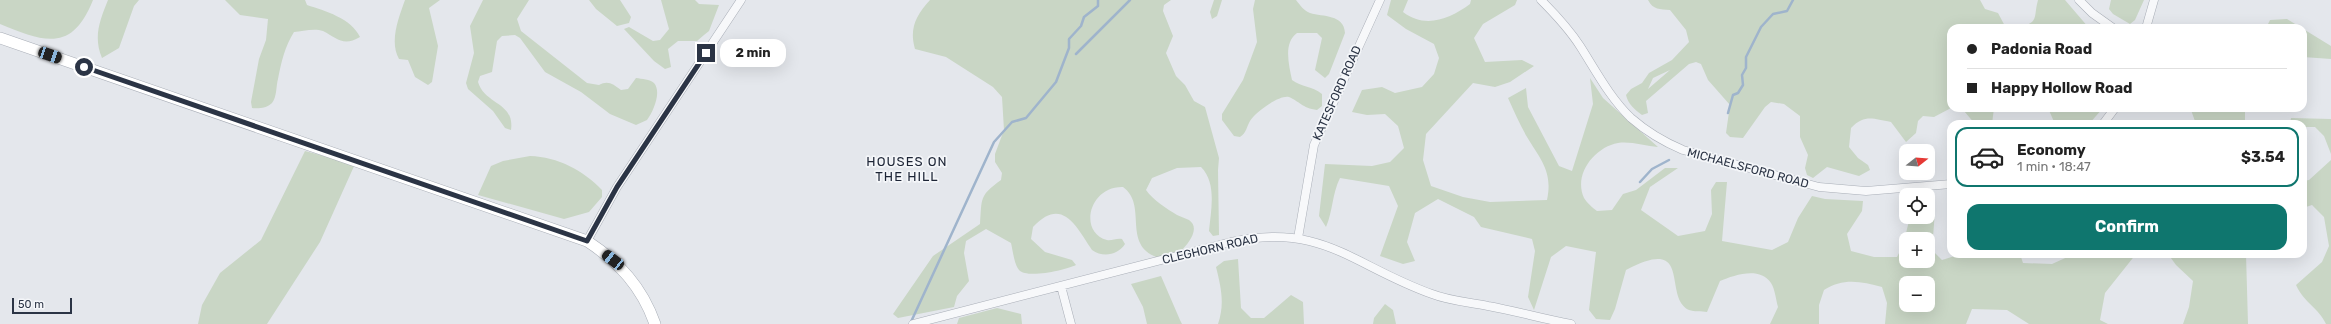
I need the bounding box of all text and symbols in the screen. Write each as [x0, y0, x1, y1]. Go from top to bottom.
callout: 2 min [720, 39, 786, 67]
text: Padonia Road [1991, 40, 2092, 58]
street label: KATESFORD ROAD [1310, 43, 1364, 143]
route end [697, 44, 715, 62]
car [37, 45, 63, 65]
text: 2 min [735, 45, 771, 60]
route start [75, 58, 93, 76]
text: Happy Hollow Road [1991, 79, 2132, 97]
icon: car [1969, 139, 2005, 175]
text: Economy [2017, 141, 2086, 159]
north arrow [1899, 144, 1935, 180]
map controls [1899, 144, 1935, 312]
street label: MICHAELSFORD ROAD [1686, 145, 1810, 191]
text: $3.54 [2241, 148, 2285, 166]
district label: HOUSES ON THE HILL [866, 154, 948, 184]
text: 1 min · 18:47 [2017, 159, 2091, 174]
button: locate [1899, 188, 1935, 224]
button: Confirm [1967, 204, 2287, 250]
street label: CLEGHORN ROAD [1161, 231, 1259, 267]
button: + [1899, 232, 1935, 268]
car [600, 248, 626, 272]
button: − [1899, 276, 1935, 312]
scale bar [12, 296, 72, 315]
text: 50 m [18, 298, 44, 311]

